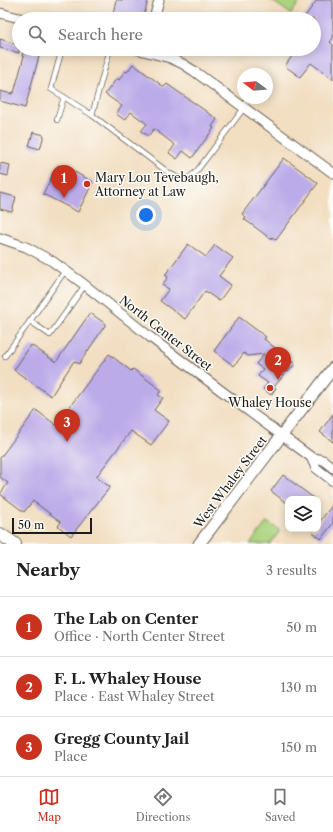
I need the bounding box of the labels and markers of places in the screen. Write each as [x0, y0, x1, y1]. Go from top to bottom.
pin: 1 [51, 165, 77, 198]
place label: Mary Lou Tevebaugh, Attorney at Law [94, 170, 219, 199]
marker: Mary Lou Tevebaugh, Attorney at Law [82, 179, 92, 189]
pin: 2 [265, 347, 291, 380]
marker: Whaley House [265, 383, 275, 393]
place label: Whaley House [227, 395, 312, 410]
pin: 3 [54, 409, 80, 442]

